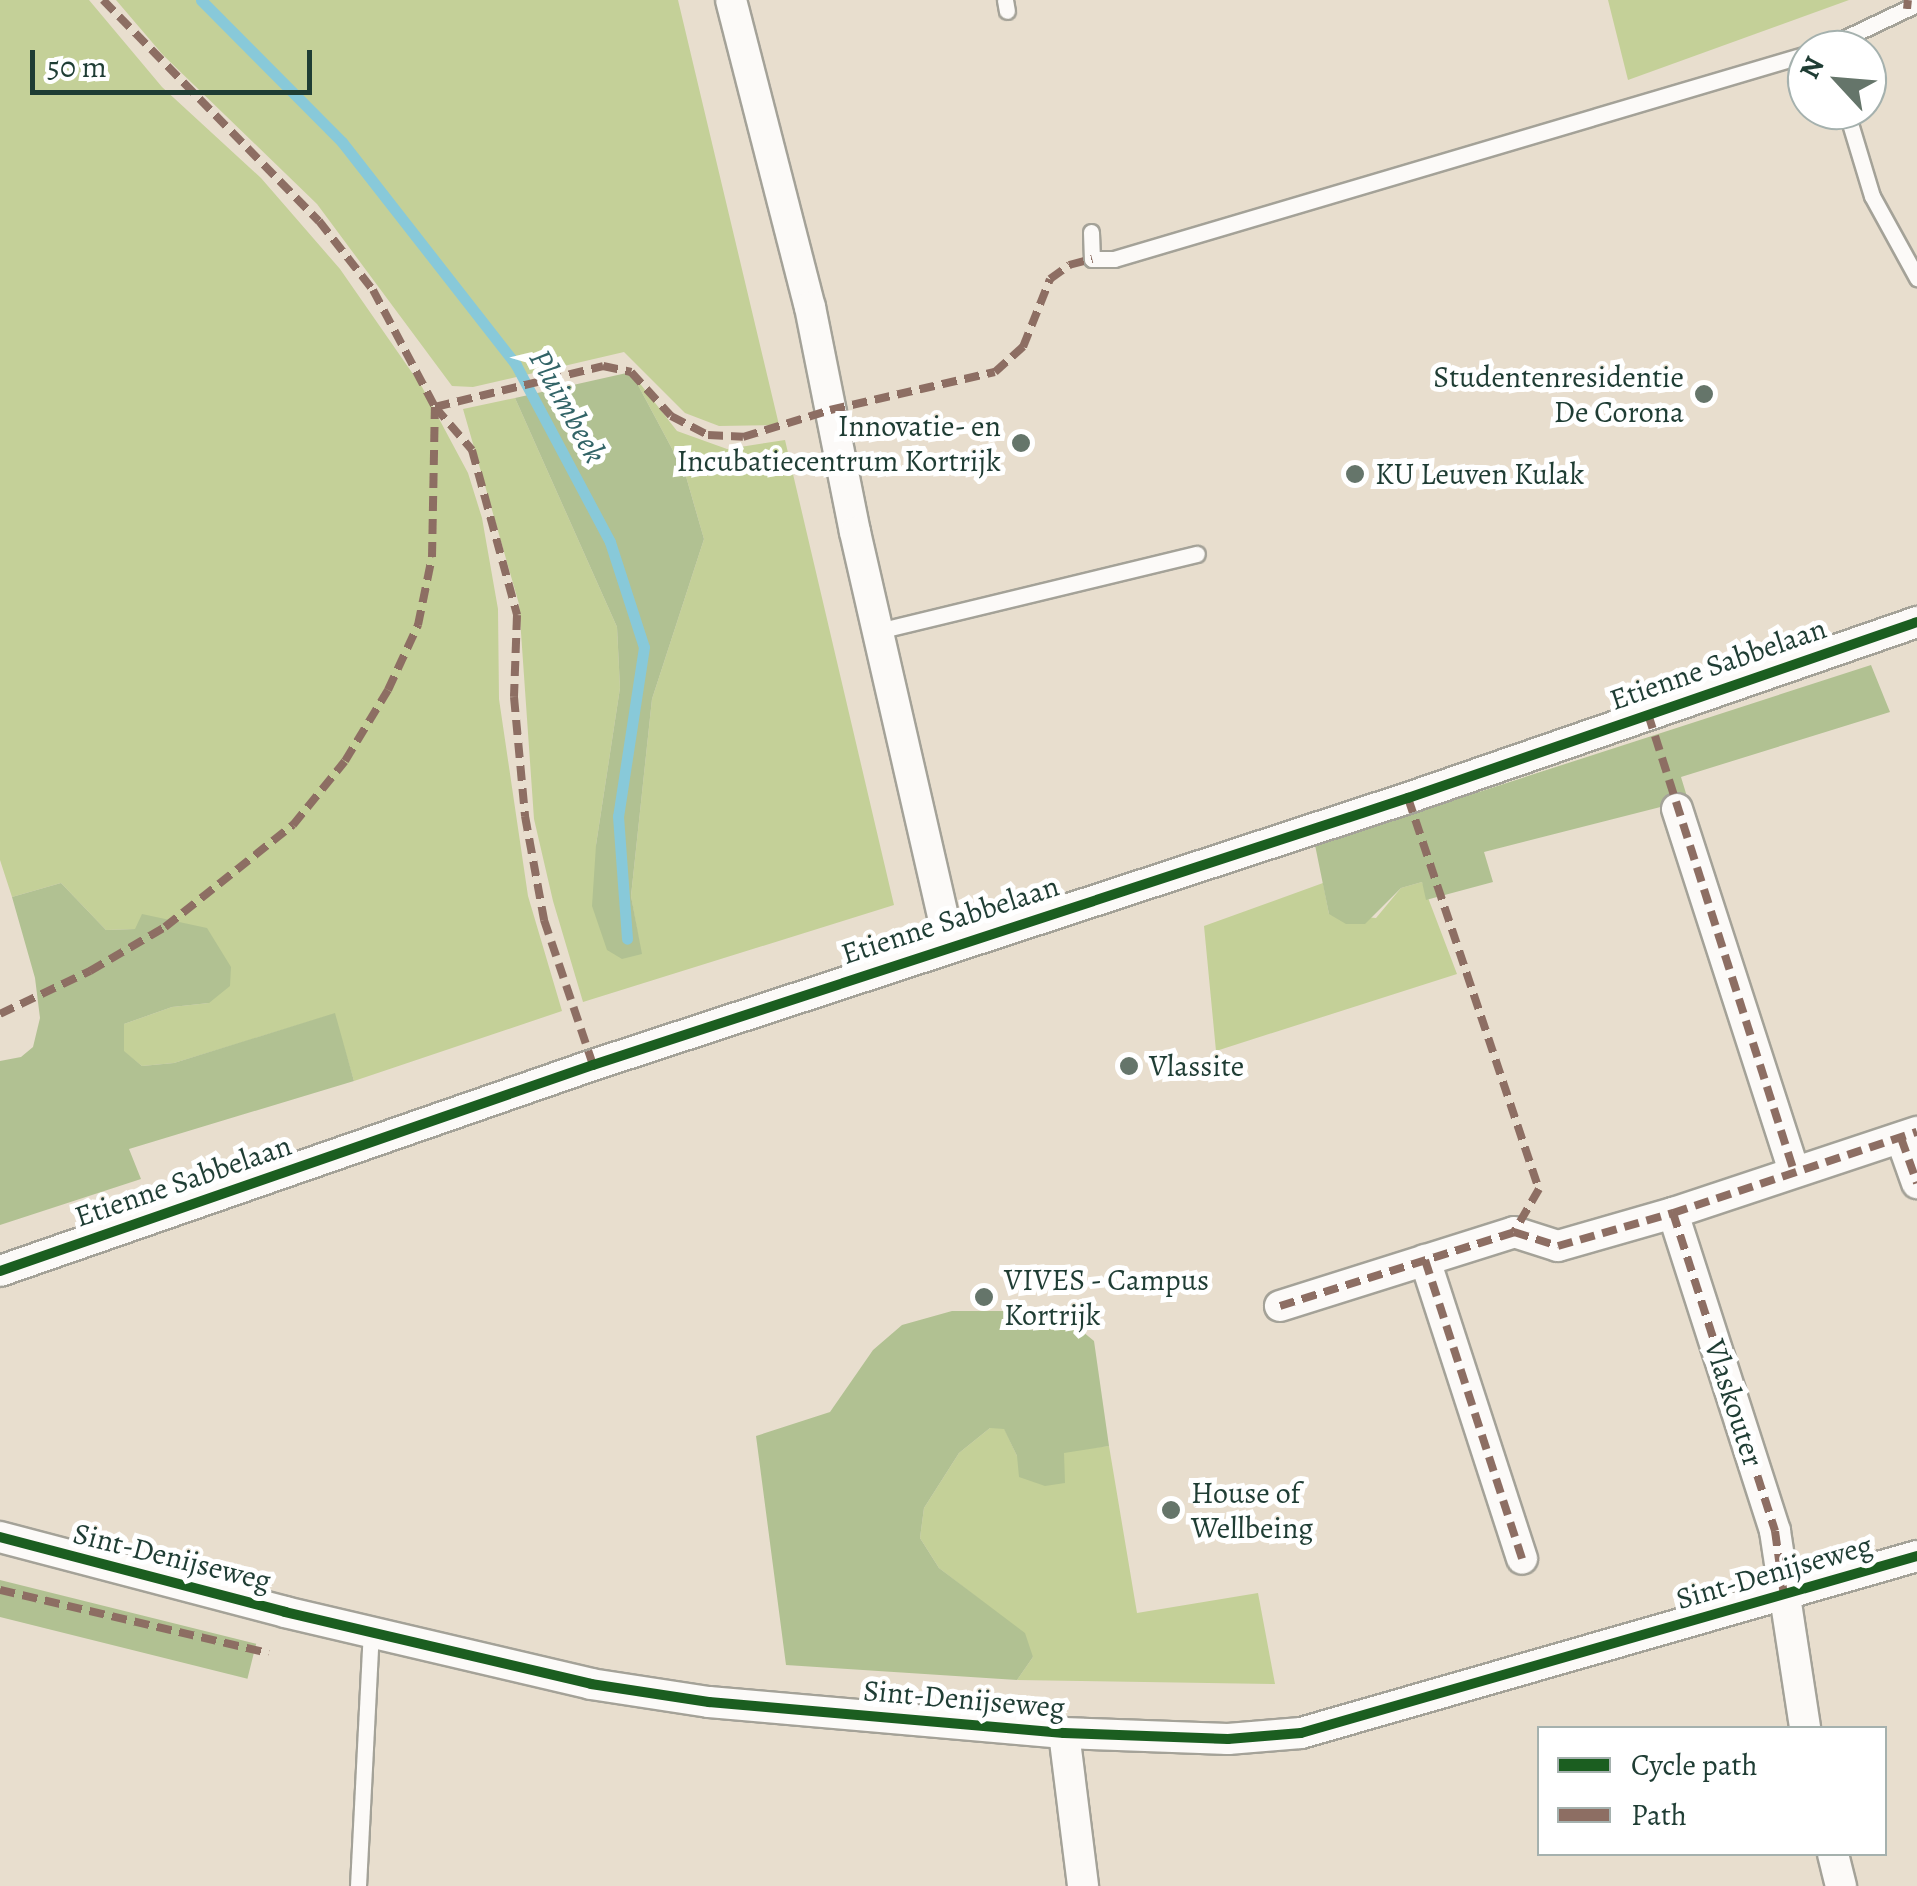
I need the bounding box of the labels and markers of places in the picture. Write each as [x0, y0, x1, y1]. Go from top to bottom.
place label: Studentenresidentie De Corona [1433, 359, 1684, 430]
marker: Studentenresidentie De Corona [1693, 383, 1715, 405]
place label: Innovatie- en Incubatiecentrum Kortrijk [677, 408, 1001, 478]
marker: Innovatie- en Incubatiecentrum Kortrijk [1010, 432, 1032, 454]
place label: KU Leuven Kulak [1375, 456, 1584, 492]
marker: KU Leuven Kulak [1344, 463, 1366, 485]
place label: Vlassite [1149, 1048, 1244, 1084]
marker: Vlassite [1118, 1055, 1140, 1077]
place label: VIVES - Campus Kortrijk [1004, 1262, 1210, 1332]
marker: VIVES - Campus Kortrijk [973, 1286, 995, 1308]
place label: House of Wellbeing [1191, 1475, 1313, 1546]
marker: House of Wellbeing [1160, 1499, 1182, 1521]

